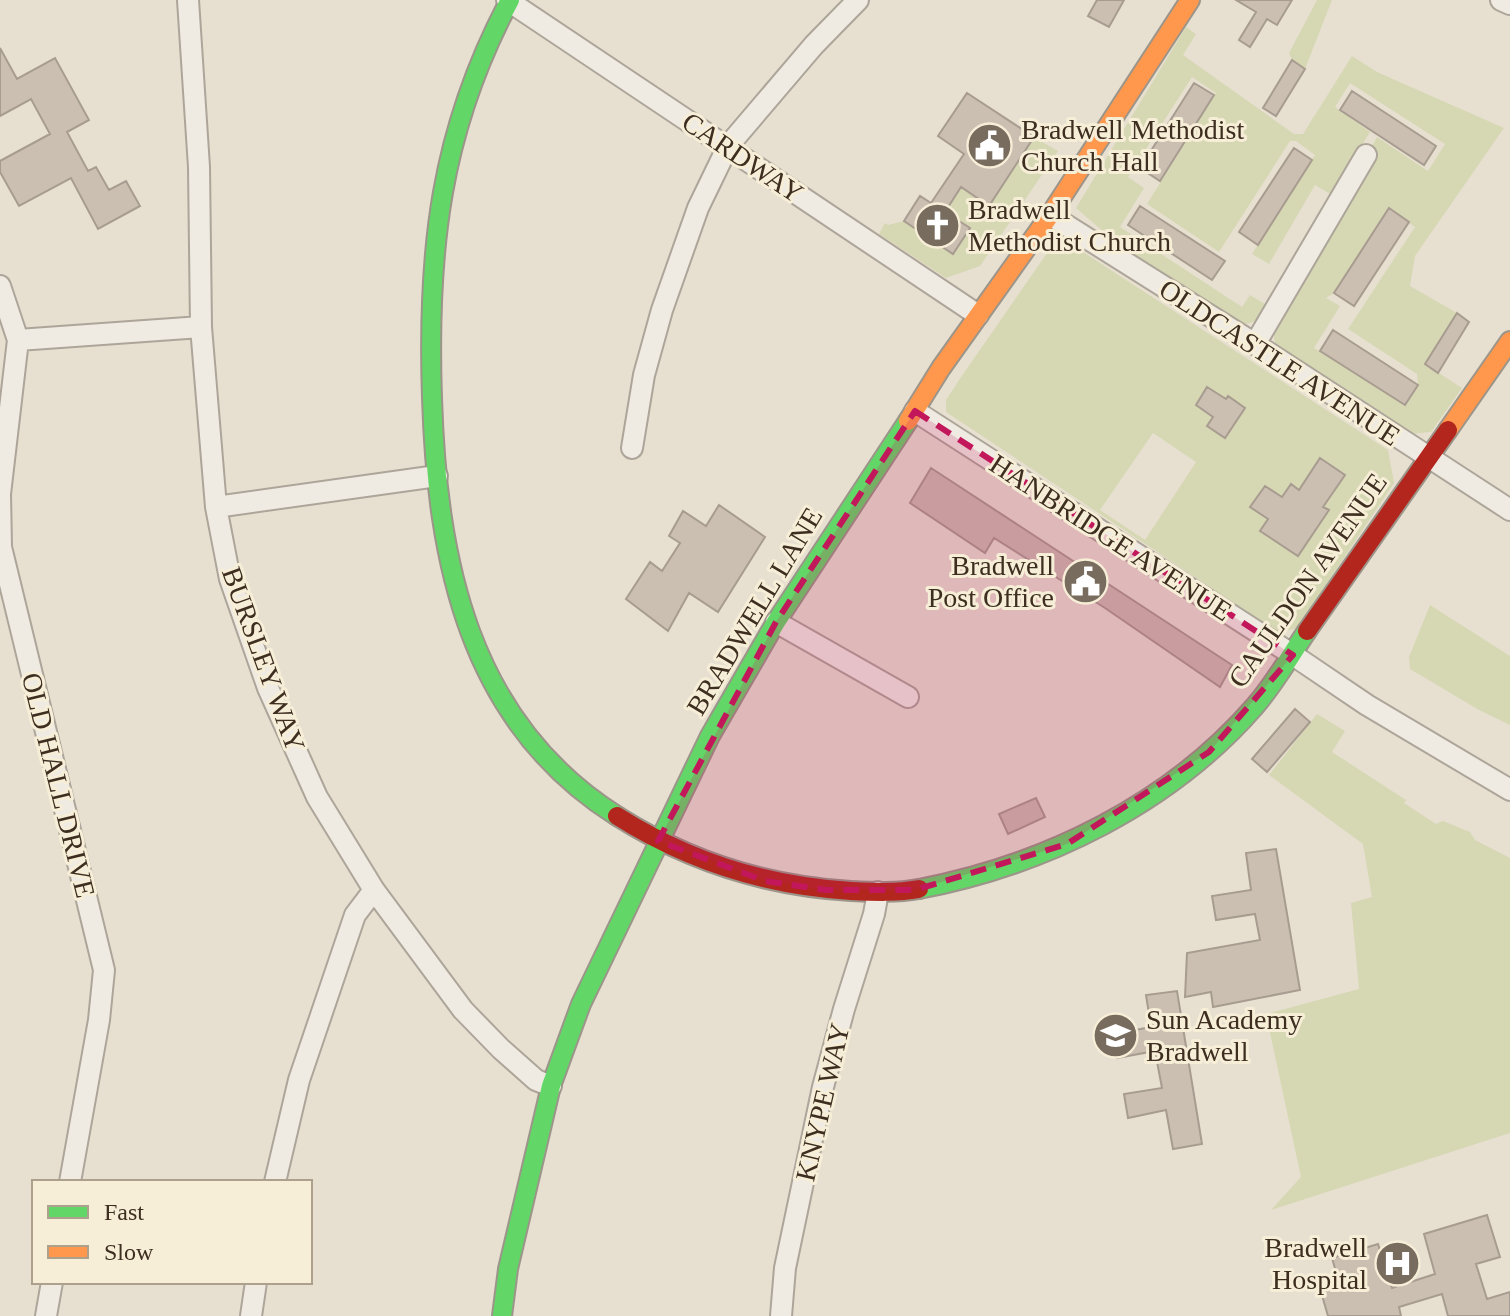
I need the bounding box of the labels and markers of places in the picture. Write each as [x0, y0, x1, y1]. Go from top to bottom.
place label: Bradwell Methodist Church Hall [1021, 114, 1244, 177]
public building icon: Bradwell Methodist Church Hall [966, 121, 1014, 169]
place label: Bradwell Methodist Church [968, 194, 1171, 257]
church icon: Bradwell Methodist Church [913, 201, 961, 249]
place label: Bradwell Post Office [928, 550, 1054, 613]
public building icon: Bradwell Post Office [1061, 557, 1109, 605]
place label: Sun Academy Bradwell [1146, 1004, 1302, 1067]
school or university icon: Sun Academy Bradwell [1091, 1011, 1139, 1059]
place label: Bradwell Hospital [1264, 1232, 1367, 1295]
hospital icon: Bradwell Hospital [1374, 1239, 1422, 1287]

